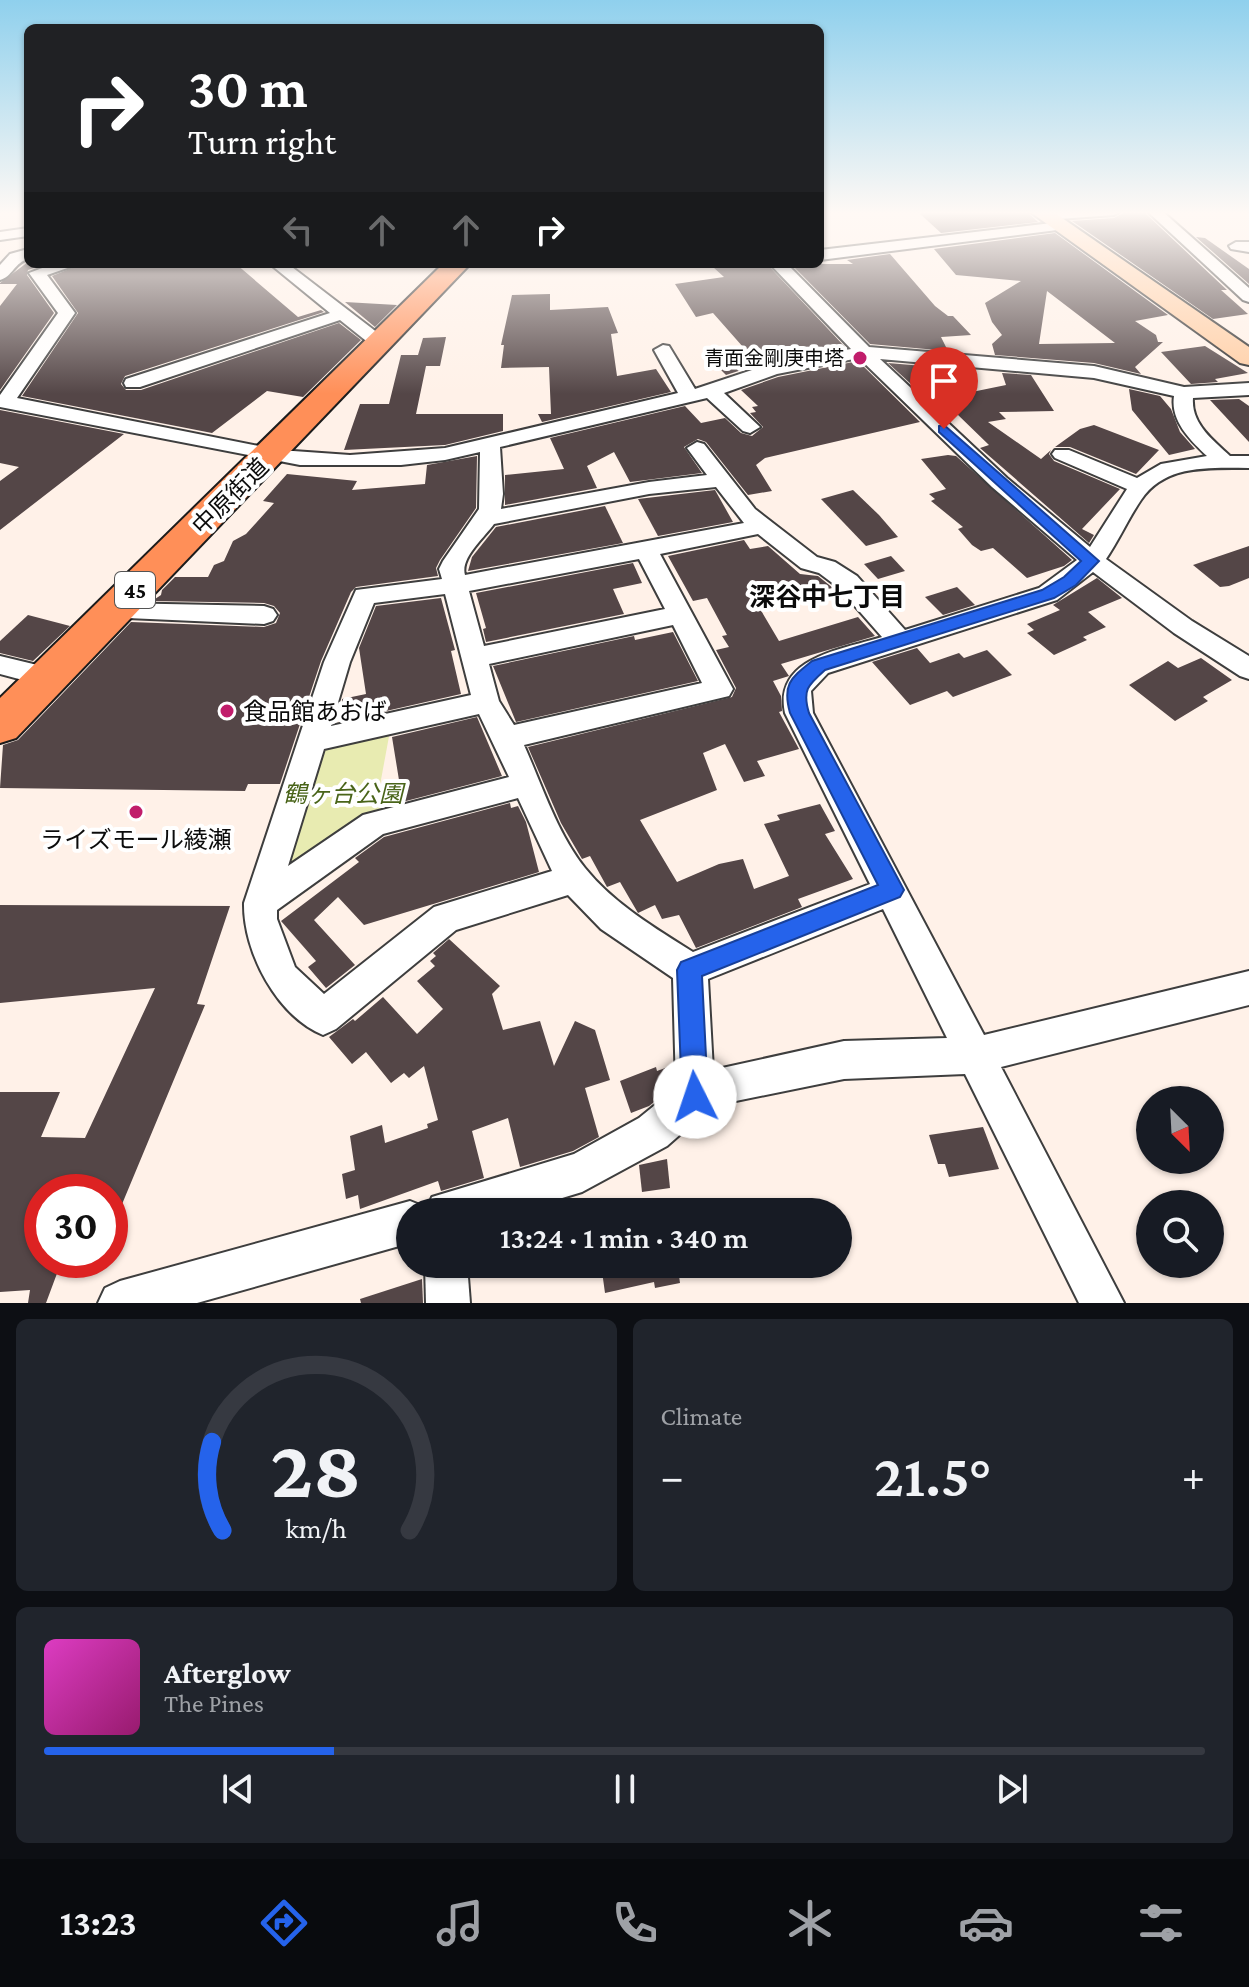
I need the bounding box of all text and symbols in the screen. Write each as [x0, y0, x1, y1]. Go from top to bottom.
icon: right [56, 56, 160, 160]
text: 30 m [188, 57, 308, 119]
text: Turn right [188, 122, 336, 162]
icon: left [276, 208, 320, 252]
icon: ahead [360, 208, 404, 252]
icon: ahead [444, 208, 488, 252]
icon: right [528, 208, 572, 252]
place label: 青面金剛庚申塔 [704, 347, 844, 369]
pin [910, 347, 978, 429]
marker: 青面金剛庚申塔 [851, 349, 869, 367]
icon: arrive [922, 359, 966, 403]
street label: 中原街道 [187, 453, 273, 539]
road number: 45 [115, 572, 155, 608]
district label: 深谷中七丁目 [749, 583, 905, 612]
place label: 食品館あおば [243, 698, 387, 725]
marker: 食品館あおば [218, 702, 236, 720]
park label: 鶴ヶ台公園 [283, 780, 406, 807]
marker: ライズモール綾瀬 [127, 803, 145, 821]
place label: ライズモール綾瀬 [40, 826, 232, 853]
position arrow [653, 1055, 737, 1139]
north arrow [1136, 1086, 1224, 1174]
map controls [1136, 1086, 1224, 1278]
speed limit sign: 30 [24, 1174, 128, 1278]
button: search [1136, 1190, 1224, 1278]
text: 13:24 · 1 min · 340 m [500, 1221, 748, 1254]
text: Climate [661, 1402, 742, 1431]
text: 28 [271, 1422, 362, 1515]
text: 21.5° [874, 1442, 991, 1509]
text: − [661, 1452, 684, 1500]
text: + [1182, 1452, 1205, 1500]
text: km/h [285, 1512, 347, 1544]
text: Afterglow [164, 1656, 291, 1689]
text: The Pines [164, 1689, 264, 1718]
icon: previous [216, 1767, 260, 1811]
icon: pause [603, 1767, 647, 1811]
icon: next [990, 1767, 1034, 1811]
icon: directions [256, 1895, 312, 1951]
icon: music [432, 1895, 488, 1951]
icon: phone [607, 1895, 663, 1951]
icon: climate [782, 1895, 838, 1951]
icon: car [958, 1895, 1014, 1951]
icon: filters [1133, 1895, 1189, 1951]
text: 13:23 [60, 1903, 137, 1943]

